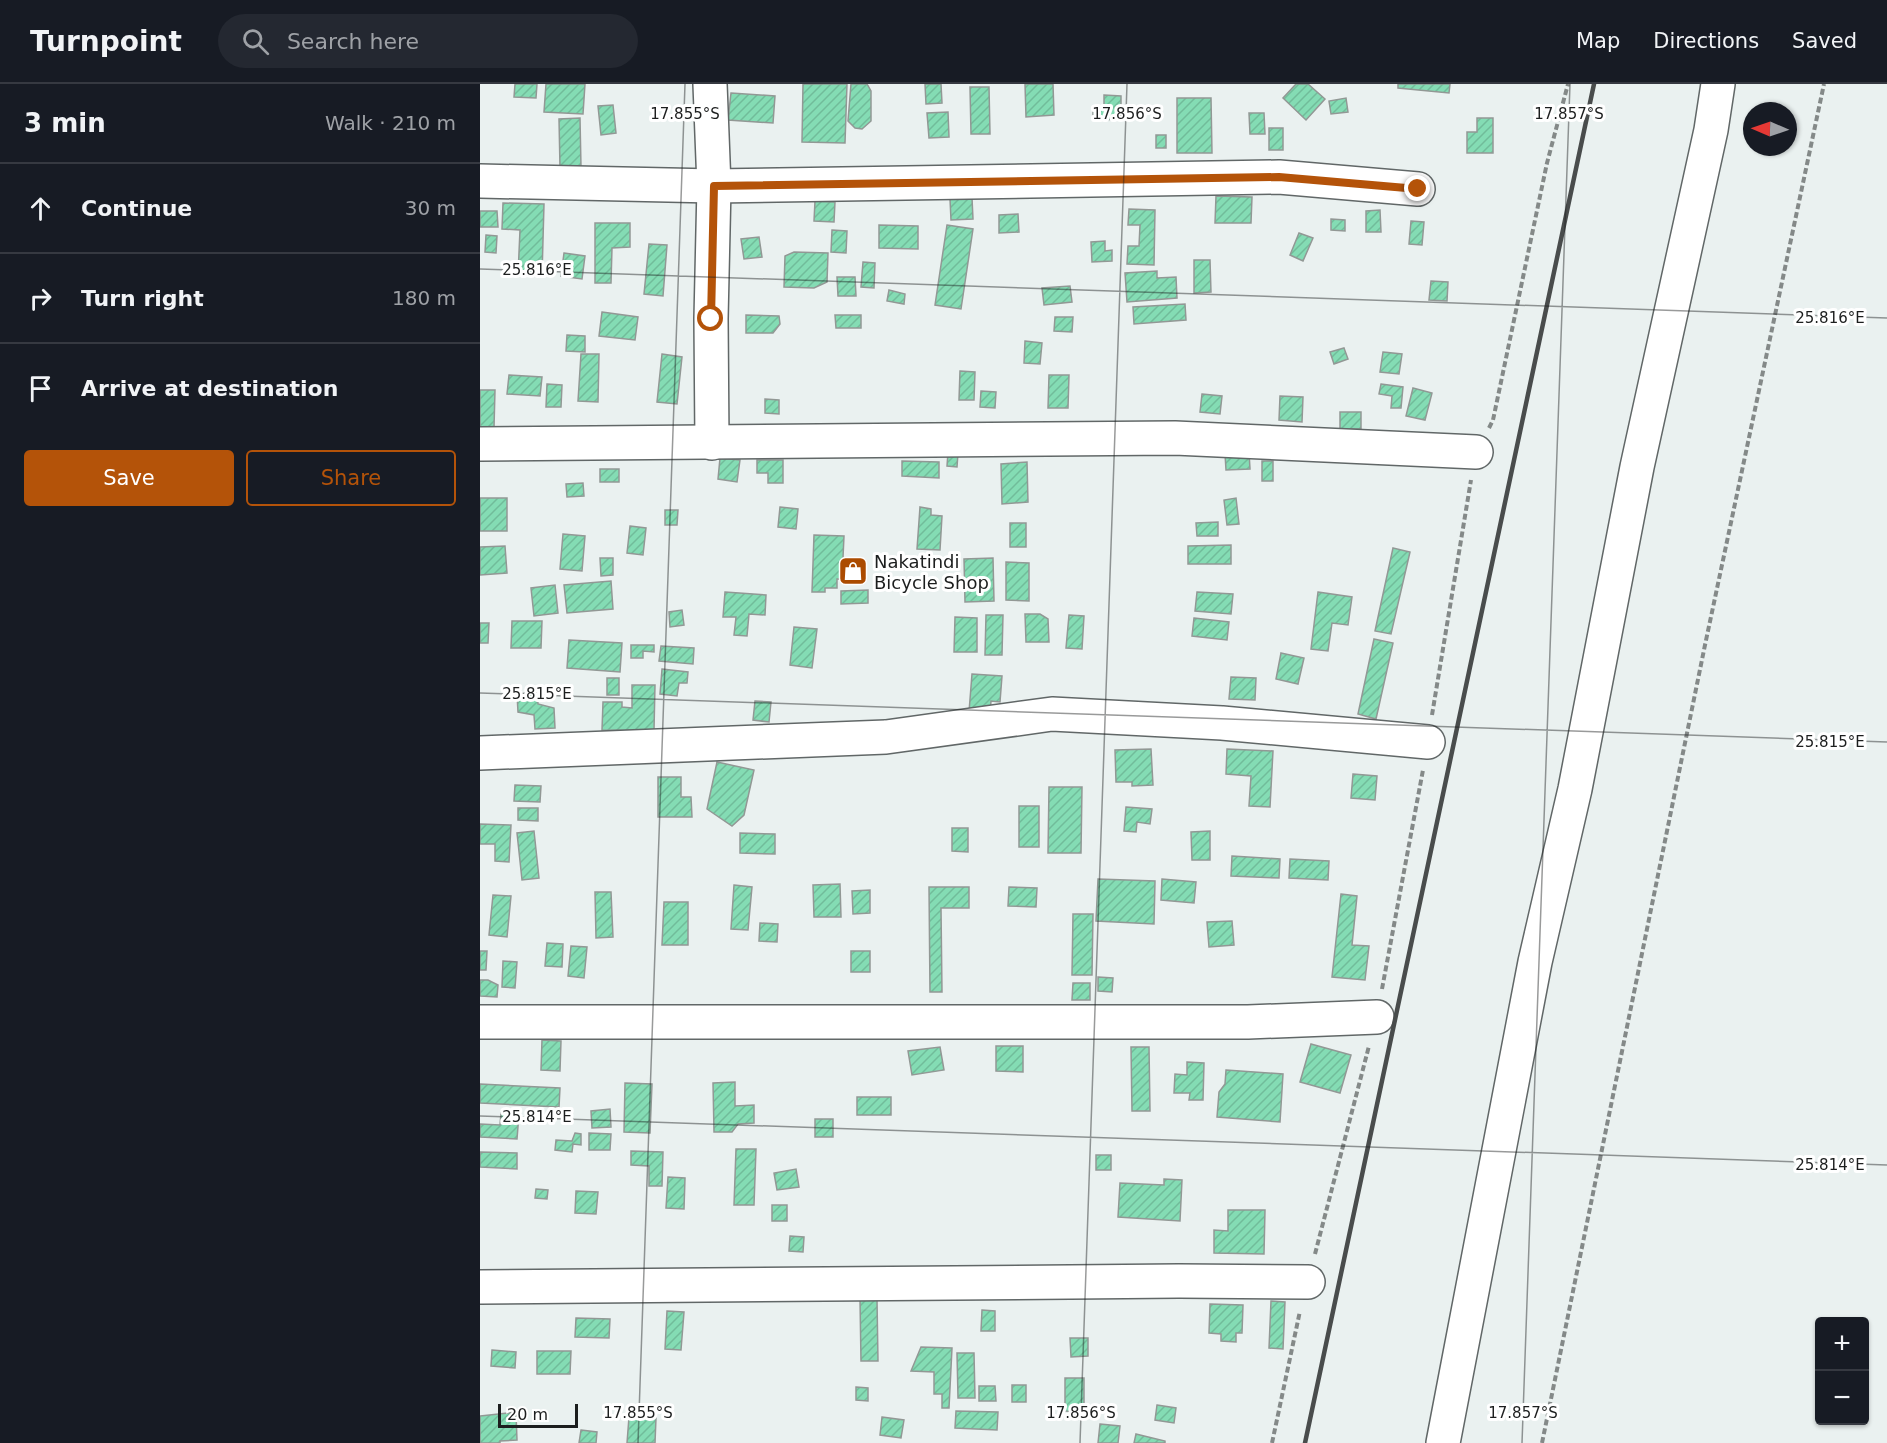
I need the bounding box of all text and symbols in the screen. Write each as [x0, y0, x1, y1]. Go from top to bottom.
search box [218, 14, 638, 68]
text: Turnpoint [30, 25, 182, 58]
icon: search [239, 25, 272, 58]
text: Search here [287, 29, 419, 54]
text: Map [1576, 29, 1620, 53]
text: Directions [1653, 29, 1759, 53]
text: Saved [1792, 29, 1857, 53]
north arrow [1743, 102, 1797, 156]
text: 17.855°S [650, 105, 720, 123]
text: 17.856°S [1092, 105, 1162, 123]
text: 17.857°S [1534, 105, 1604, 123]
text: 3 min [24, 108, 106, 138]
text: Walk · 210 m [325, 111, 456, 135]
route end [1404, 175, 1430, 201]
icon: ahead [24, 192, 57, 225]
text: Continue [81, 196, 192, 221]
text: 30 m [405, 196, 456, 220]
text: 25.816°E [502, 261, 572, 279]
icon: right [24, 282, 57, 315]
text: Turn right [81, 286, 204, 311]
text: 180 m [392, 286, 456, 310]
route start [697, 305, 723, 331]
text: 25.816°E [1795, 309, 1865, 327]
icon: arrive [24, 372, 57, 405]
text: Arrive at destination [81, 376, 338, 401]
button: Save [24, 450, 234, 506]
button: Share [246, 450, 456, 506]
place label: Nakatindi Bicycle Shop [874, 551, 989, 593]
shop icon: Nakatindi Bicycle Shop [837, 555, 869, 587]
text: 25.815°E [502, 685, 572, 703]
text: 25.815°E [1795, 733, 1865, 751]
text: 25.814°E [502, 1108, 572, 1126]
text: 25.814°E [1795, 1156, 1865, 1174]
map controls [1815, 1317, 1869, 1425]
button: + [1815, 1317, 1869, 1371]
button: − [1815, 1371, 1869, 1425]
scale bar [498, 1401, 578, 1428]
text: 17.855°S [603, 1404, 673, 1422]
text: 17.856°S [1046, 1404, 1116, 1422]
text: 17.857°S [1488, 1404, 1558, 1422]
text: 20 m [507, 1405, 548, 1424]

